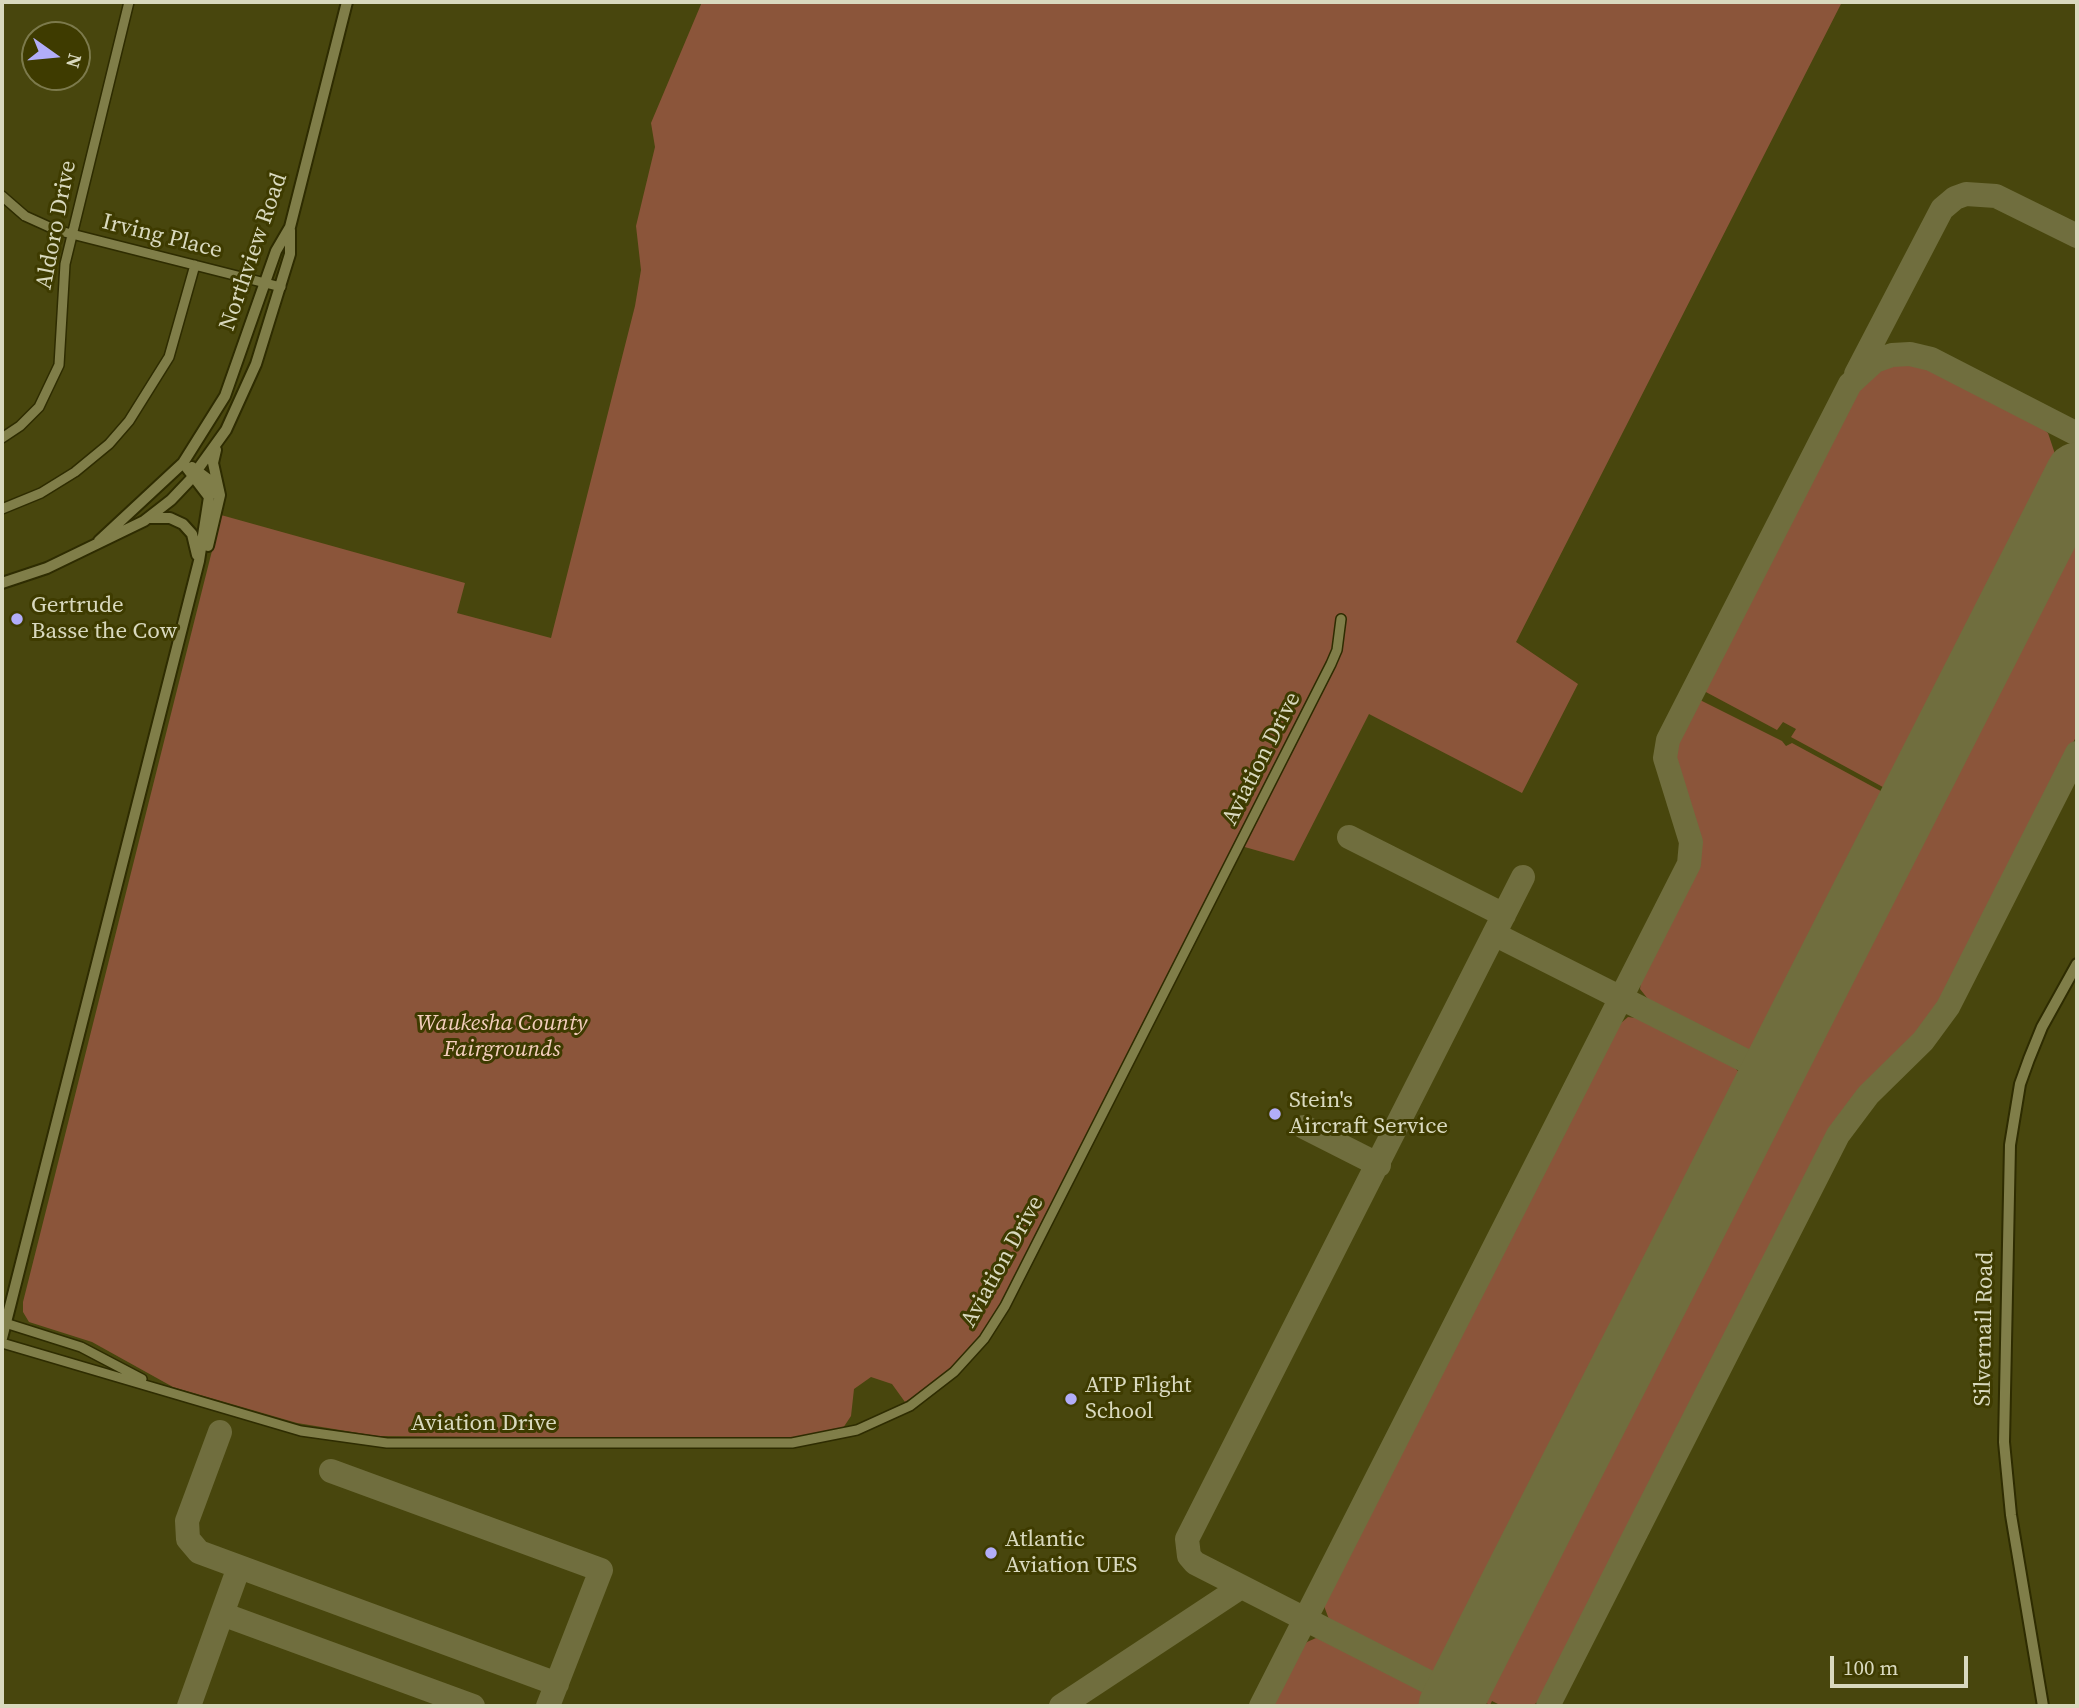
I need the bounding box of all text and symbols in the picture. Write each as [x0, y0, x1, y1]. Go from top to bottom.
north arrow [21, 21, 91, 91]
text: N [60, 51, 89, 71]
street label: Aldoro Drive [31, 158, 83, 292]
street label: Northview Road [214, 169, 294, 335]
street label: Irving Place [99, 209, 225, 265]
place label: Gertrude Basse the Cow [31, 592, 177, 646]
marker: Gertrude Basse the Cow [9, 611, 25, 627]
street label: Aviation Drive [1217, 688, 1307, 830]
park label: Waukesha County Fairgrounds [417, 1010, 587, 1064]
place label: Stein's Aircraft Service [1289, 1087, 1448, 1141]
marker: Stein's Aircraft Service [1267, 1106, 1283, 1122]
street label: Aviation Drive [956, 1192, 1050, 1332]
street label: Silvernail Road [1970, 1251, 2000, 1407]
place label: ATP Flight School [1085, 1372, 1192, 1426]
marker: ATP Flight School [1063, 1391, 1079, 1407]
street label: Aviation Drive [411, 1410, 557, 1438]
place label: Atlantic Aviation UES [1005, 1526, 1137, 1580]
marker: Atlantic Aviation UES [983, 1545, 999, 1561]
scale bar [1834, 1642, 1972, 1686]
text: 100 m [1843, 1653, 1898, 1682]

